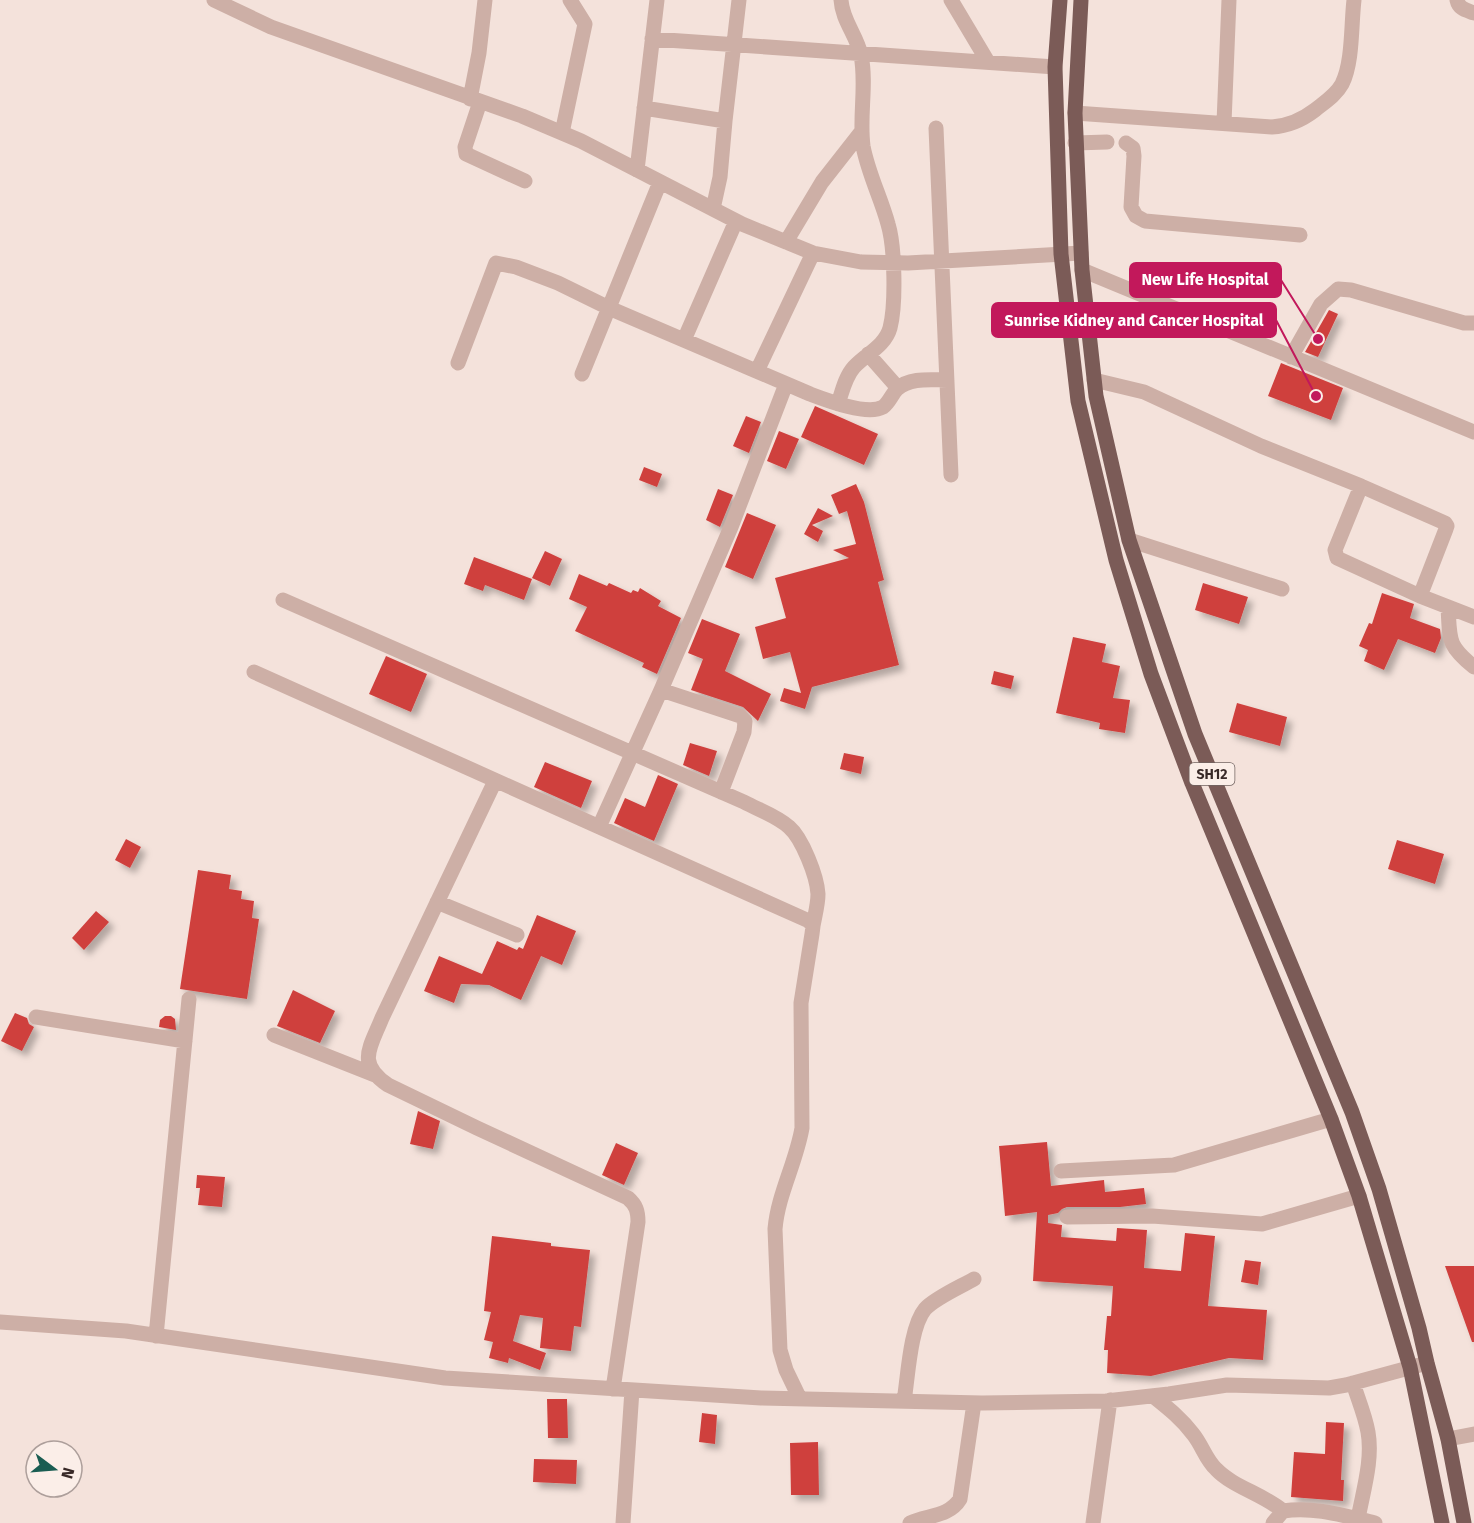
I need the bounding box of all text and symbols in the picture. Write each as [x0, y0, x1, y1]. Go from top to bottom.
callout: New Life Hospital [1130, 263, 1281, 297]
text: New Life Hospital [1141, 270, 1269, 289]
callout: Sunrise Kidney and Cancer Hospital [992, 303, 1276, 337]
text: Sunrise Kidney and Cancer Hospital [1004, 311, 1264, 330]
road number: SH12 [1190, 763, 1234, 785]
north arrow [24, 1439, 84, 1499]
text: N [57, 1465, 79, 1481]

